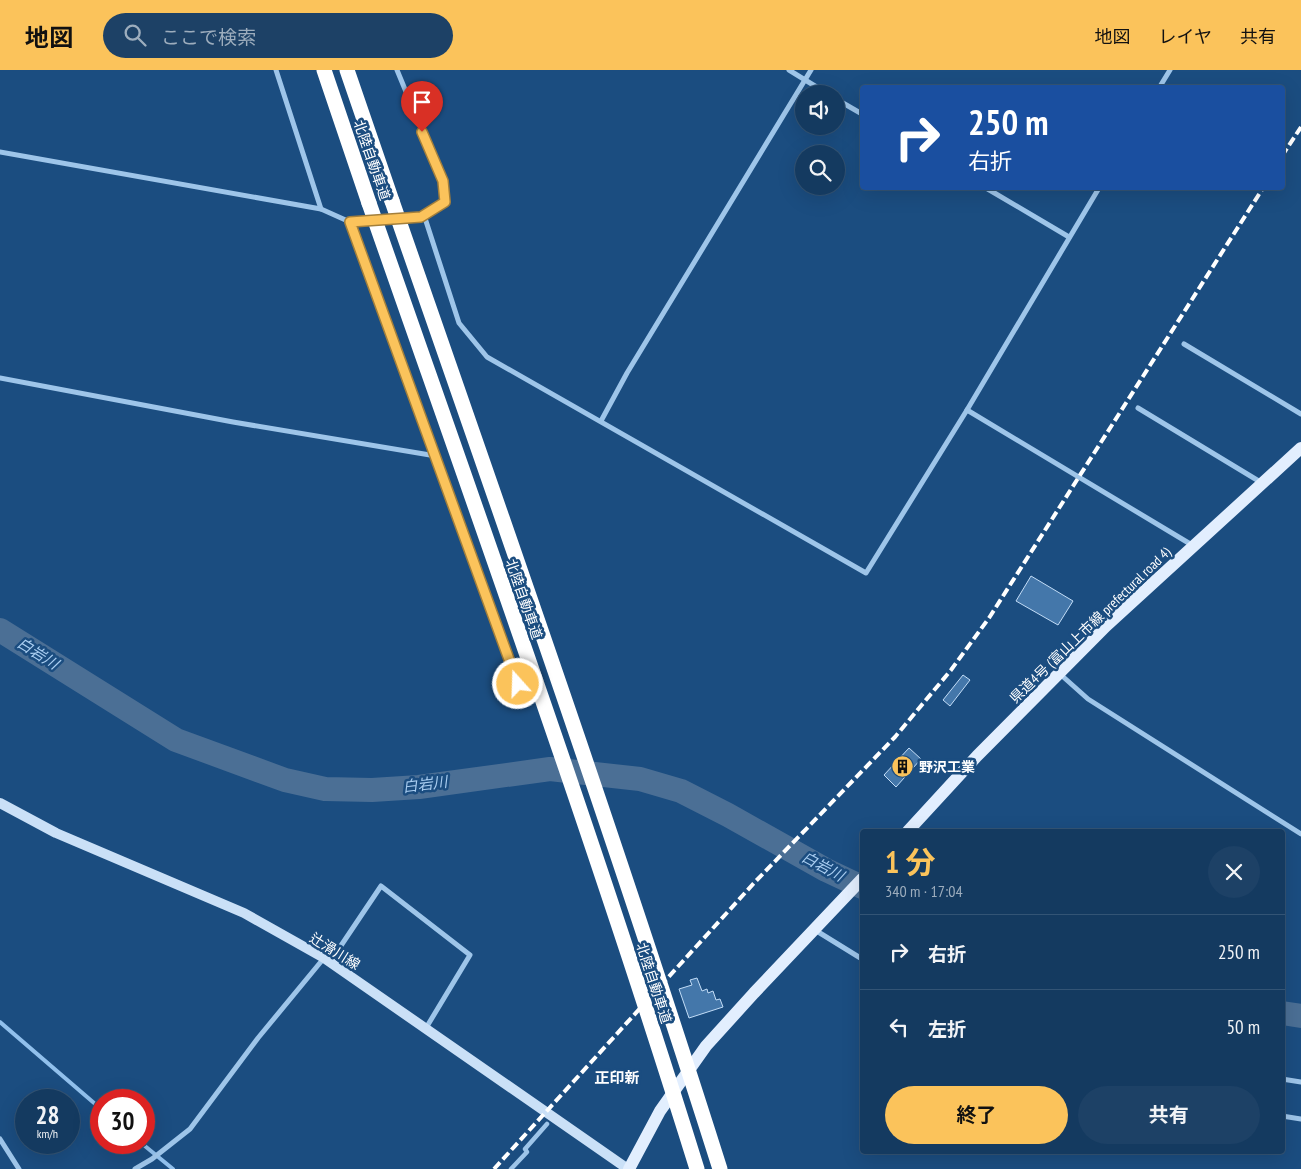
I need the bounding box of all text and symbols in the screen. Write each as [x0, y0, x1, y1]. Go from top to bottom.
search box [103, 13, 453, 58]
icon: search [121, 21, 149, 49]
text: 地図 [25, 22, 73, 53]
text: ここで検索 [161, 25, 256, 49]
text: 地図 [1095, 25, 1131, 48]
text: レイヤ [1159, 25, 1212, 48]
text: 共有 [1240, 25, 1276, 48]
pin [401, 81, 443, 132]
map controls [795, 85, 845, 195]
button: sound [795, 85, 845, 135]
icon: arrive [408, 88, 436, 116]
text: 250 m [968, 99, 1049, 145]
icon: right [885, 105, 950, 170]
street label: 北陸自動車道 [350, 117, 394, 203]
button: search [795, 145, 845, 195]
text: 右折 [968, 147, 1012, 175]
street label: 県道4号 (富山上市線 prefectural road 4) [1006, 543, 1175, 707]
street label: 北陸自動車道 [502, 556, 546, 642]
water label: 白岩川 [14, 633, 64, 674]
position arrow [491, 657, 543, 709]
building icon: 野沢工業 [891, 755, 915, 779]
place label: 野沢工業 [919, 758, 975, 776]
water label: 白岩川 [402, 772, 450, 796]
text: 1 分 [885, 842, 936, 881]
button: close [1208, 846, 1260, 898]
water label: 白岩川 [799, 847, 849, 886]
text: 340 m · 17:04 [885, 881, 963, 901]
street label: 辻滑川線 [306, 929, 364, 973]
icon: right [885, 938, 913, 966]
street label: 北陸自動車道 [632, 940, 676, 1026]
text: 250 m [1218, 940, 1260, 964]
text: 右折 [928, 942, 966, 966]
icon: left [885, 1013, 913, 1041]
text: 50 m [1227, 1015, 1260, 1039]
text: 左折 [928, 1017, 966, 1041]
district label: 正印新 [594, 1068, 640, 1087]
button: 終了 [885, 1086, 1068, 1144]
button: 共有 [1078, 1086, 1260, 1144]
speed limit sign: 30 [90, 1089, 155, 1154]
text: 28 [36, 1099, 59, 1131]
text: km/h [37, 1126, 58, 1141]

